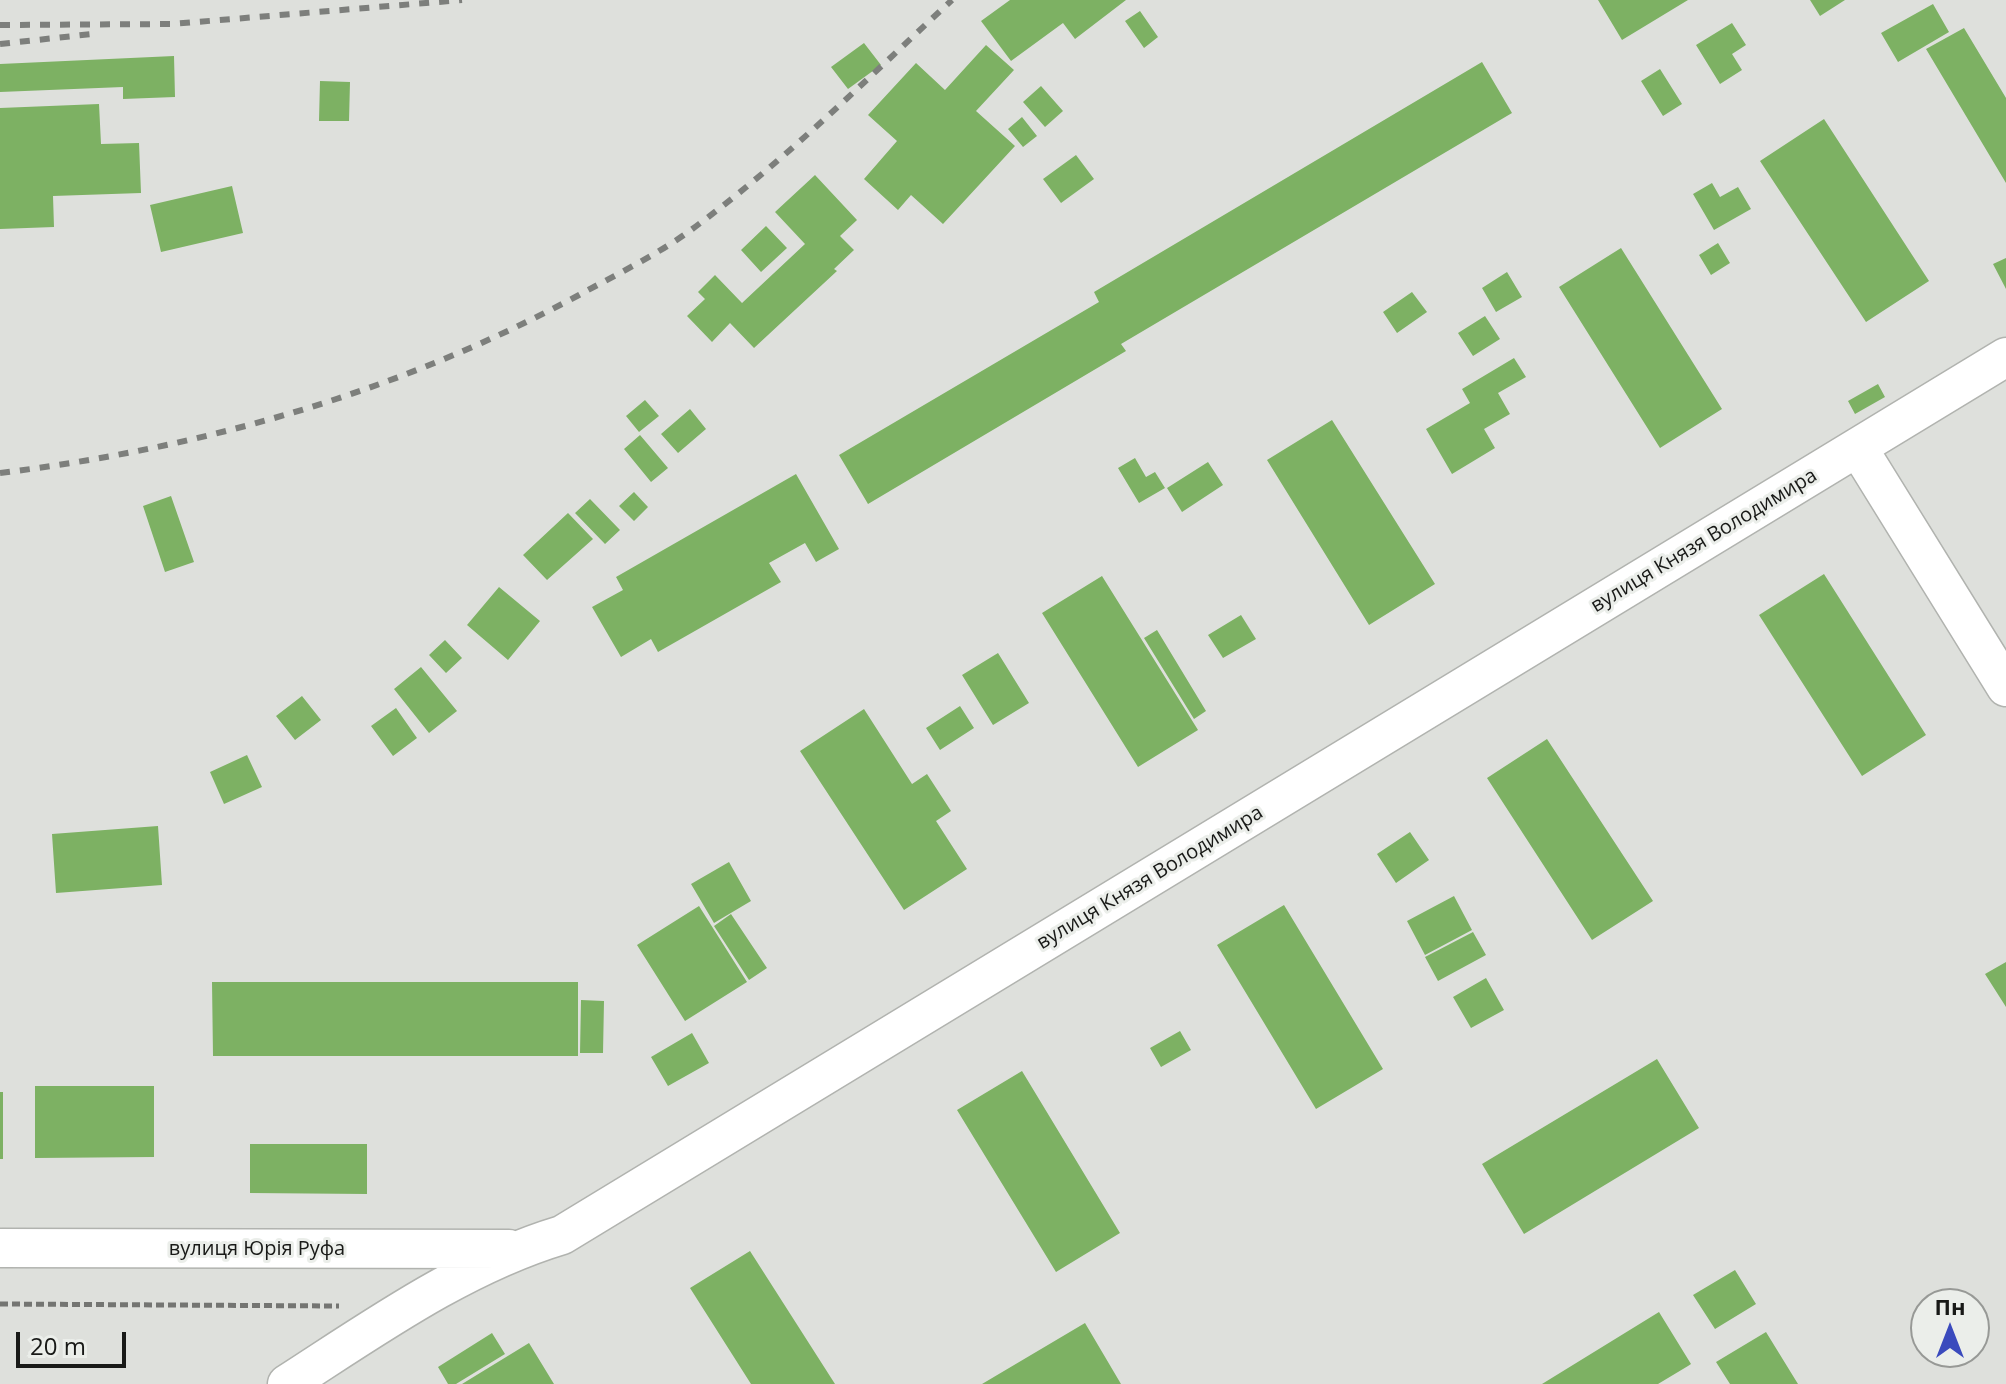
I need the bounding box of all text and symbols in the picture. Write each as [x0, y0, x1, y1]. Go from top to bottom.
street label: вулиця Князя Володимира [1587, 464, 1821, 618]
street label: вулиця Князя Володимира [1033, 801, 1267, 955]
street label: вулиця Юрія Руфа [169, 1237, 345, 1261]
north arrow [1910, 1288, 1990, 1368]
text: Пн [1935, 1291, 1965, 1321]
scale bar [20, 1316, 130, 1366]
text: 20 m [30, 1329, 86, 1362]

